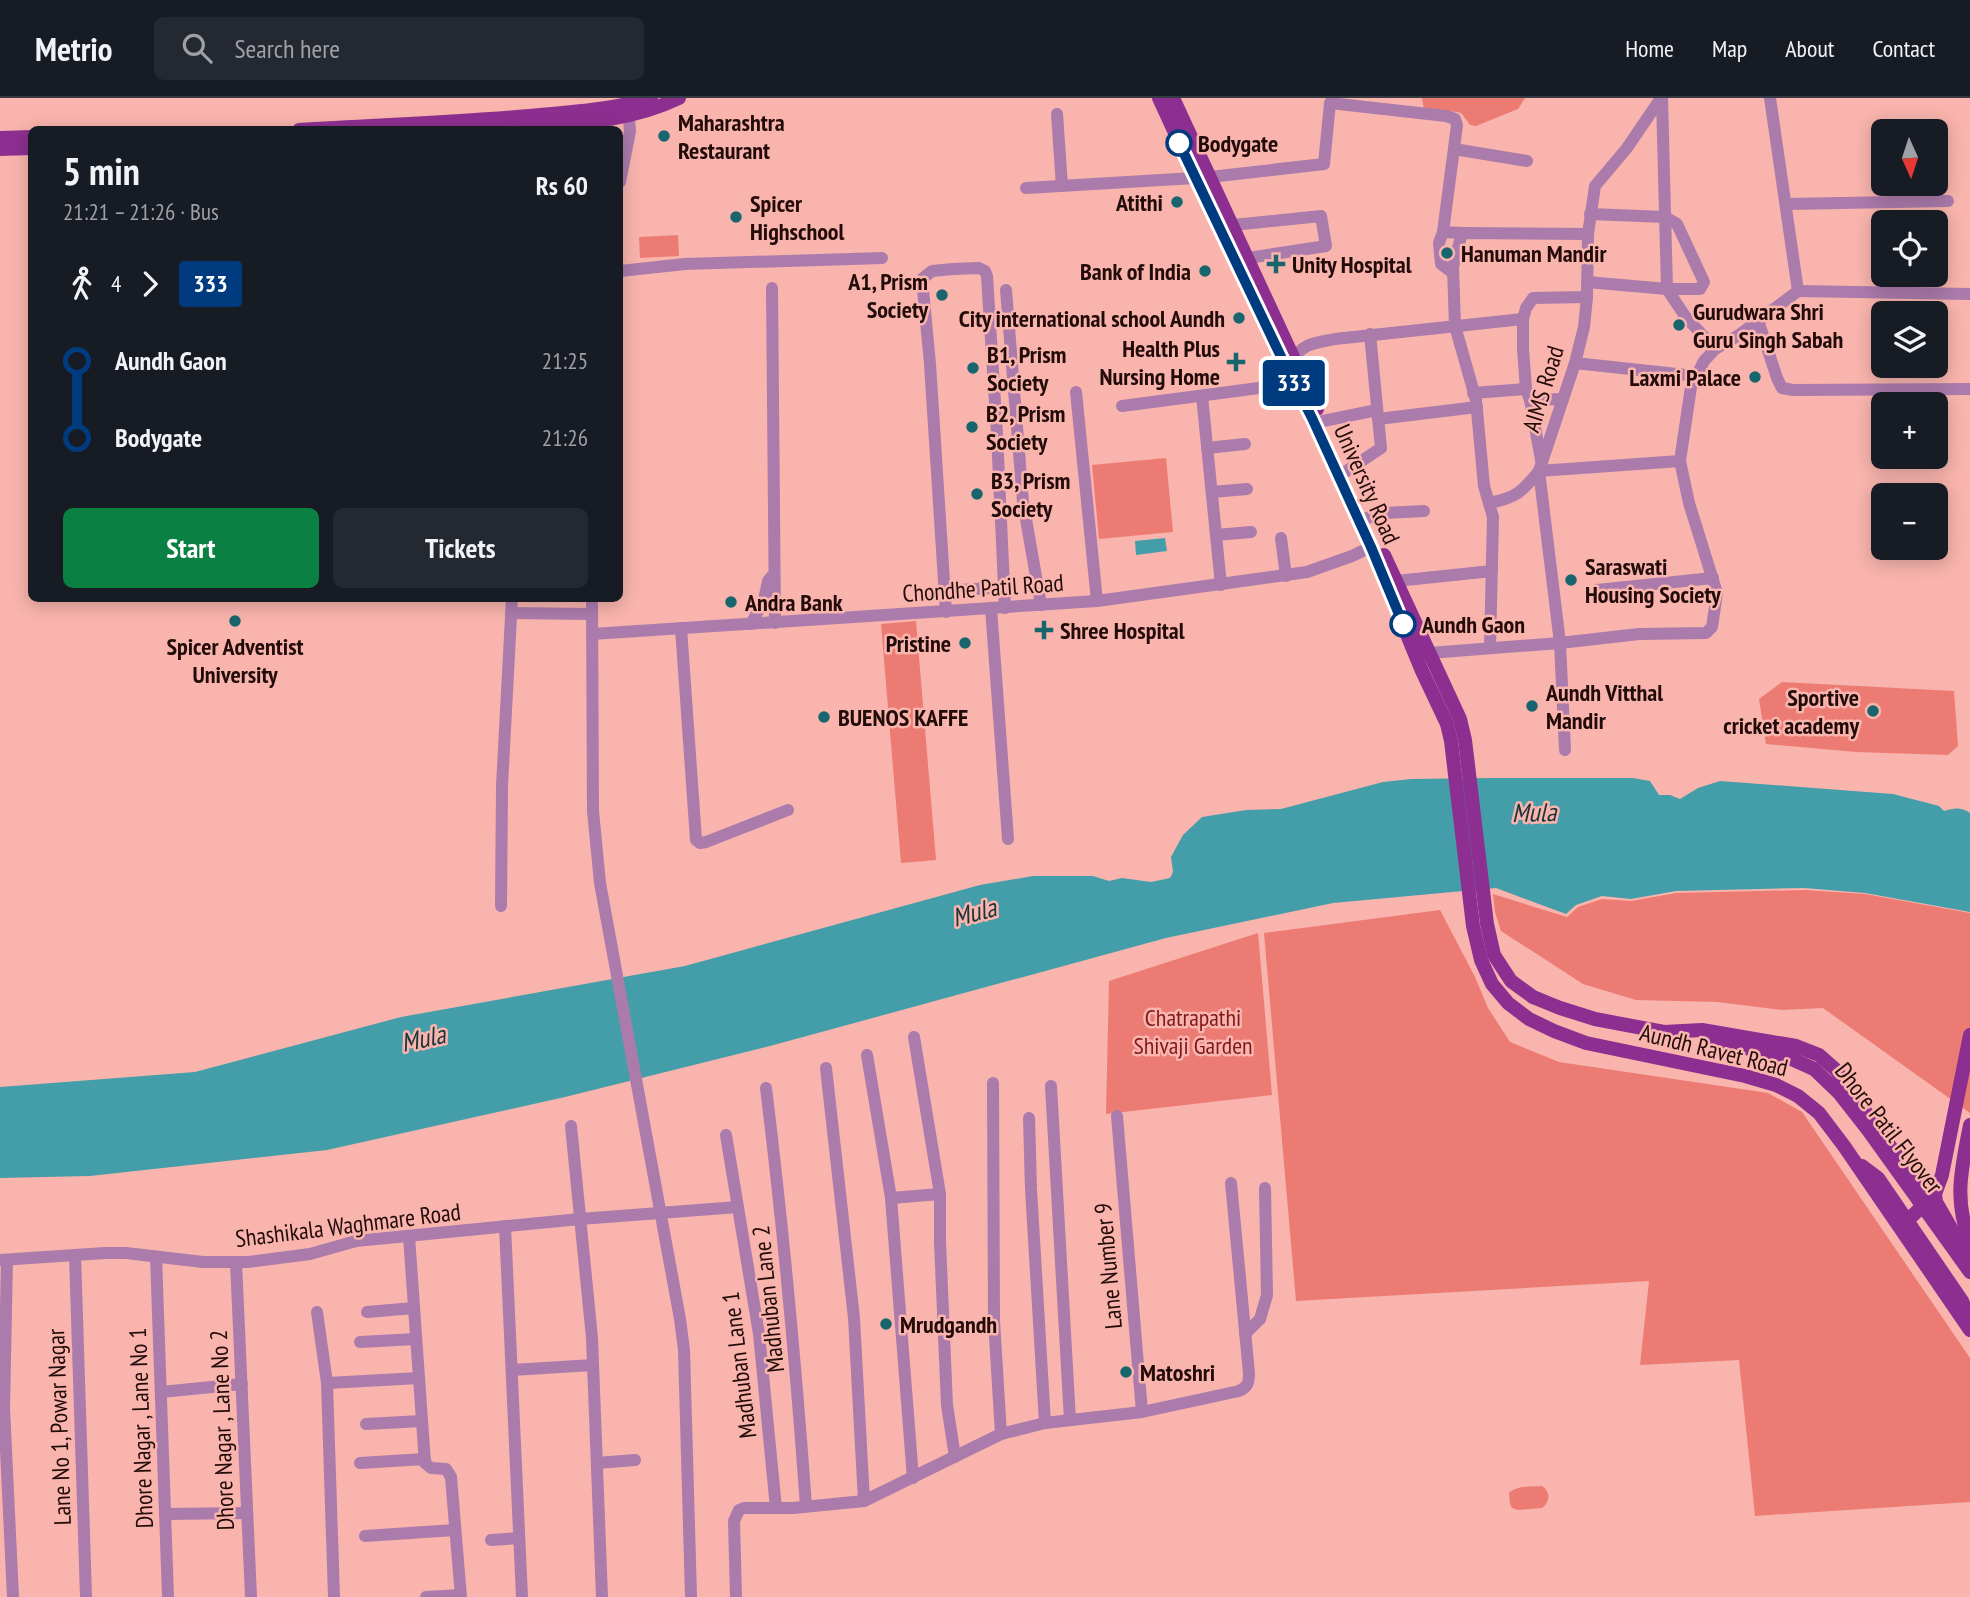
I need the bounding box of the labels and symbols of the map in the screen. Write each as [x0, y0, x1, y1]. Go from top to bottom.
place label: Maharashtra Restaurant [678, 107, 785, 166]
north arrow [1871, 119, 1948, 196]
marker: Maharashtra Restaurant [656, 128, 672, 144]
place label: Bodygate [1198, 128, 1278, 159]
marker: Bodygate [1166, 130, 1192, 156]
place label: Atithi [1115, 187, 1163, 218]
place label: Spicer Highschool [750, 188, 845, 247]
marker: Atithi [1169, 194, 1185, 210]
marker: Spicer Highschool [728, 209, 744, 225]
place label: Hanuman Mandir [1461, 238, 1607, 269]
marker: Hanuman Mandir [1439, 245, 1455, 261]
place label: Unity Hospital [1292, 249, 1412, 280]
marker: Unity Hospital [1266, 254, 1286, 274]
place label: Bank of India [1080, 256, 1191, 287]
marker: Bank of India [1197, 263, 1213, 279]
place label: A1, Prism Society [847, 266, 928, 325]
marker: A1, Prism Society [934, 287, 950, 303]
place label: Gurudwara Shri Guru Singh Sabah [1693, 296, 1843, 355]
place label: City international school Aundh [959, 303, 1225, 334]
marker: City international school Aundh [1231, 310, 1247, 326]
marker: Gurudwara Shri Guru Singh Sabah [1671, 317, 1687, 333]
place label: Health Plus Nursing Home [1100, 333, 1220, 392]
place label: B1, Prism Society [987, 339, 1067, 398]
street label: AIMS Road [1515, 342, 1571, 436]
marker: Health Plus Nursing Home [1226, 352, 1246, 372]
marker: B1, Prism Society [965, 360, 981, 376]
line badge: 333 [1254, 360, 1334, 406]
place label: Laxmi Palace [1629, 362, 1741, 393]
marker: Laxmi Palace [1747, 369, 1763, 385]
place label: B2, Prism Society [986, 398, 1066, 457]
marker: B2, Prism Society [964, 419, 980, 435]
street label: University Road [1327, 419, 1407, 549]
place label: B3, Prism Society [991, 465, 1071, 524]
marker: B3, Prism Society [969, 486, 985, 502]
place label: Saraswati Housing Society [1585, 551, 1721, 610]
street label: Chondhe Patil Road [901, 567, 1065, 609]
marker: Saraswati Housing Society [1563, 572, 1579, 588]
place label: Andra Bank [744, 587, 843, 618]
marker: Andra Bank [723, 594, 739, 610]
place label: Aundh Gaon [1421, 609, 1525, 640]
marker: Aundh Gaon [1390, 611, 1416, 637]
marker: Spicer Adventist University [227, 613, 243, 629]
place label: Shree Hospital [1060, 615, 1185, 646]
marker: Shree Hospital [1034, 620, 1054, 640]
place label: Pristine [886, 628, 951, 659]
place label: Spicer Adventist University [166, 631, 304, 690]
marker: Pristine [957, 635, 973, 651]
place label: Aundh Vitthal Mandir [1545, 677, 1663, 736]
place label: Sportive cricket academy [1723, 682, 1859, 741]
marker: Aundh Vitthal Mandir [1524, 698, 1540, 714]
place label: BUENOS KAFFE [838, 702, 968, 733]
marker: Sportive cricket academy [1865, 703, 1881, 719]
marker: BUENOS KAFFE [816, 709, 832, 725]
water label: Mula [1512, 795, 1558, 829]
water label: Mula [948, 890, 1001, 934]
park label: Chatrapathi Shivaji Garden [1133, 1002, 1253, 1061]
water label: Mula [398, 1017, 450, 1059]
street label: Aundh Ravet Road [1637, 1017, 1791, 1083]
street label: Dhore Patil Flyover [1828, 1056, 1950, 1200]
street label: Shashikala Waghmare Road [234, 1196, 462, 1254]
street label: Lane Number 9 [1087, 1202, 1129, 1330]
street label: Madhuban Lane 2 [745, 1224, 791, 1374]
street label: Madhuban Lane 1 [715, 1290, 763, 1440]
place label: Mrudgandh [900, 1309, 997, 1340]
marker: Mrudgandh [878, 1316, 894, 1332]
street label: Dhore Nagar , Lane No 1 [122, 1327, 160, 1529]
street label: Lane No 1, Powar Nagar [40, 1328, 78, 1526]
street label: Dhore Nagar , Lane No 2 [203, 1329, 241, 1531]
place label: Matoshri [1140, 1357, 1215, 1388]
marker: Matoshri [1118, 1364, 1134, 1380]

